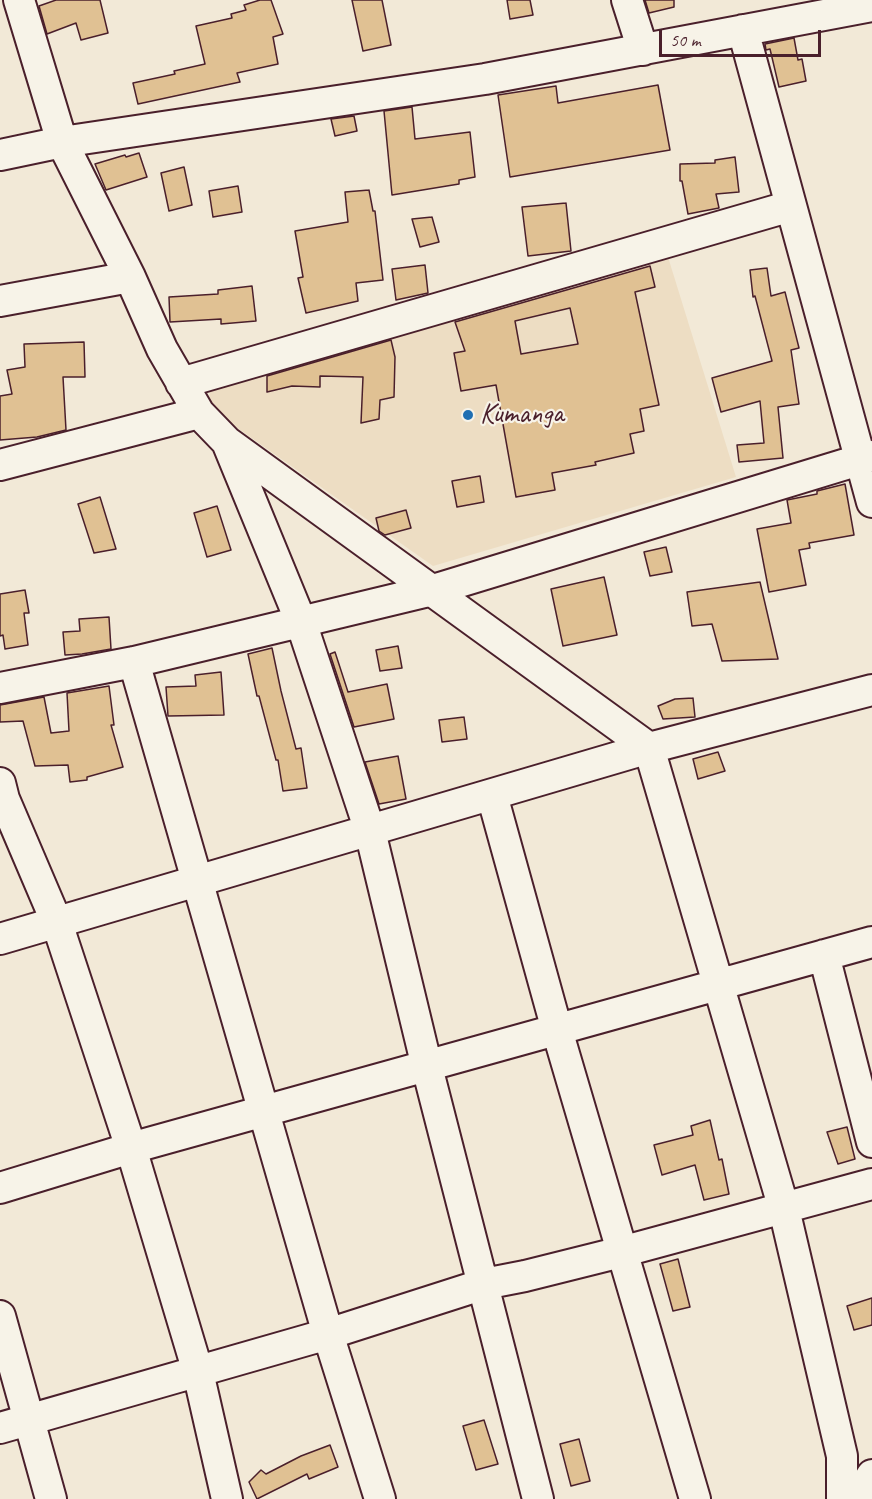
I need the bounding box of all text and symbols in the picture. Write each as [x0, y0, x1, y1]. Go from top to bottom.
scale bar [662, 18, 824, 56]
text: 50 m [670, 29, 701, 51]
place label: Kumanga [480, 398, 564, 432]
marker: Kumanga [461, 408, 475, 422]

